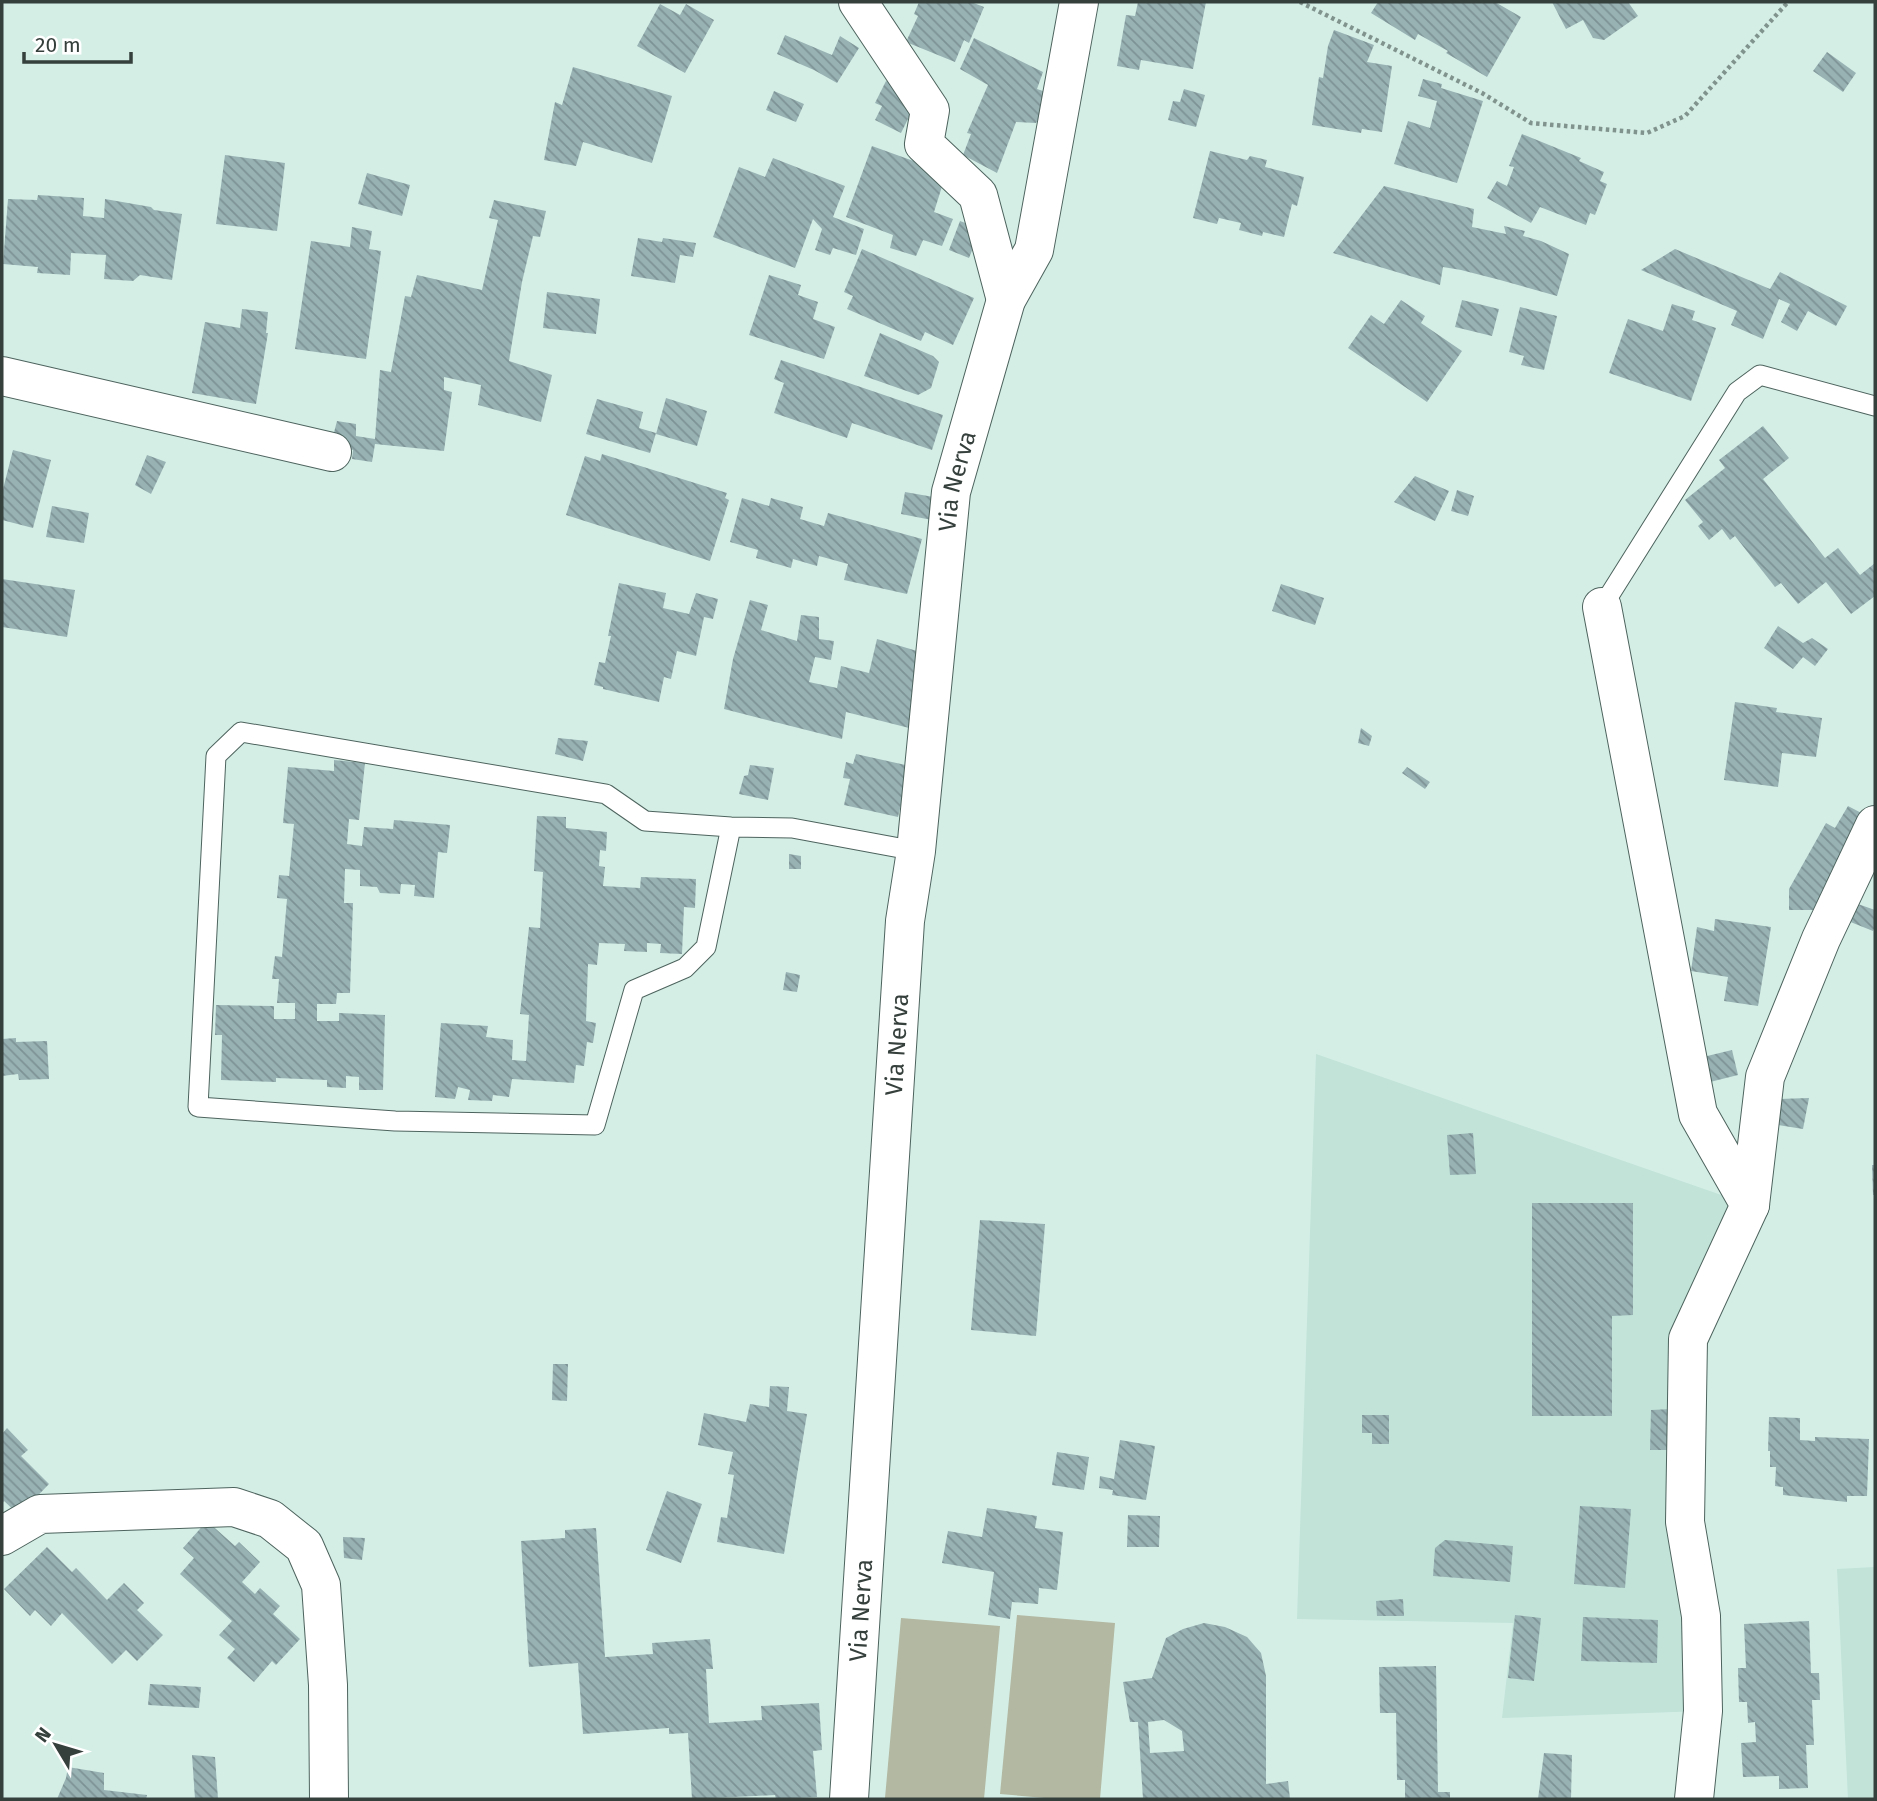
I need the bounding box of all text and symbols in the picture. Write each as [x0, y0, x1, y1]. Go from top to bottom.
scale bar [24, 21, 131, 65]
text: 20 m [35, 32, 81, 58]
street label: Via Nerva [933, 428, 982, 533]
street label: Via Nerva [880, 992, 914, 1097]
street label: Via Nerva [844, 1558, 878, 1663]
north arrow [21, 1710, 91, 1780]
text: N [30, 1723, 56, 1747]

